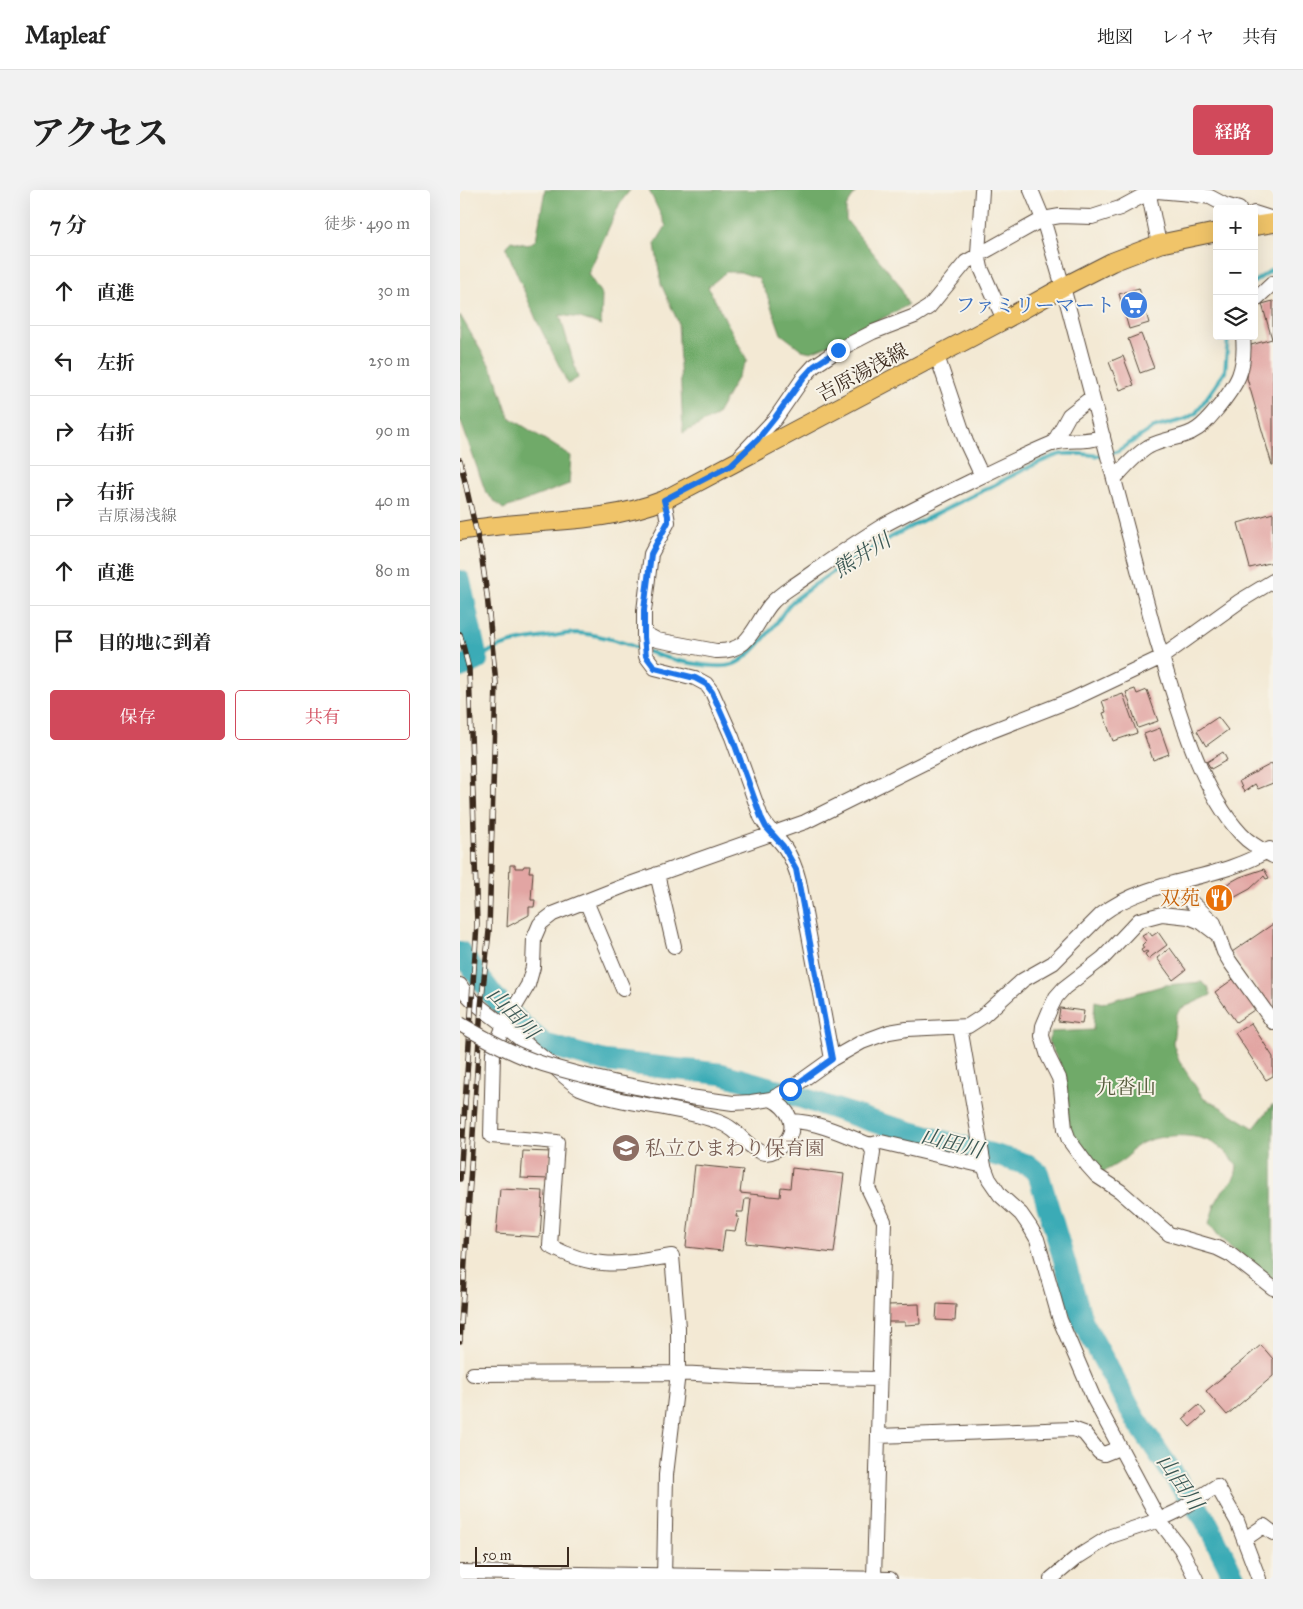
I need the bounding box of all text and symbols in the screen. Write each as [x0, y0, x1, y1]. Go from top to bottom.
text: Mapleaf [25, 20, 106, 50]
text: 地図 [1097, 26, 1133, 48]
text: レイヤ [1161, 26, 1214, 48]
text: 共有 [1242, 26, 1278, 48]
button: 経路 [1193, 105, 1273, 155]
text: アクセス [30, 112, 169, 155]
map controls [1213, 205, 1258, 340]
button: + [1213, 205, 1258, 250]
text: 7 分 [50, 212, 87, 238]
text: 徒歩 · 490 m [324, 214, 410, 233]
button: − [1213, 250, 1258, 295]
icon: ahead [50, 277, 78, 305]
text: 直進 [97, 281, 135, 304]
text: 30 m [377, 281, 410, 300]
supermarket icon: ファミリーマート [1119, 290, 1149, 320]
place label: ファミリーマート [955, 293, 1115, 317]
button: layers [1213, 295, 1258, 340]
street label: 吉原湯浅線 [812, 338, 912, 406]
route end [827, 339, 850, 362]
icon: left [50, 347, 78, 375]
text: 左折 [97, 351, 135, 374]
text: 250 m [369, 351, 410, 370]
icon: right [50, 417, 78, 445]
text: 右折 [97, 421, 135, 444]
text: 90 m [375, 421, 410, 440]
text: 右折 [97, 480, 135, 503]
icon: right [50, 487, 78, 515]
text: 40 m [375, 491, 410, 510]
text: 吉原湯浅線 [97, 506, 177, 525]
water label: 熊井川 [828, 526, 897, 583]
icon: ahead [50, 557, 78, 585]
text: 直進 [97, 561, 135, 584]
text: 80 m [375, 561, 410, 580]
icon: arrive [50, 627, 78, 655]
text: 目的地に到着 [97, 631, 211, 654]
button: 保存 [50, 690, 225, 740]
button: 共有 [235, 690, 410, 740]
restaurant icon: 双苑 [1204, 883, 1234, 913]
place label: 双苑 [1160, 886, 1200, 910]
water label: 山田川 [482, 981, 546, 1046]
park label: 九沓山 [1096, 1075, 1156, 1099]
route start [779, 1078, 802, 1101]
water label: 山田川 [918, 1122, 988, 1164]
school or university icon: 私立ひまわり保育園 [611, 1133, 641, 1163]
place label: 私立ひまわり保育園 [645, 1136, 825, 1160]
water label: 山田川 [1151, 1449, 1210, 1517]
scale bar [475, 1544, 569, 1567]
text: 50 m [482, 1547, 511, 1564]

